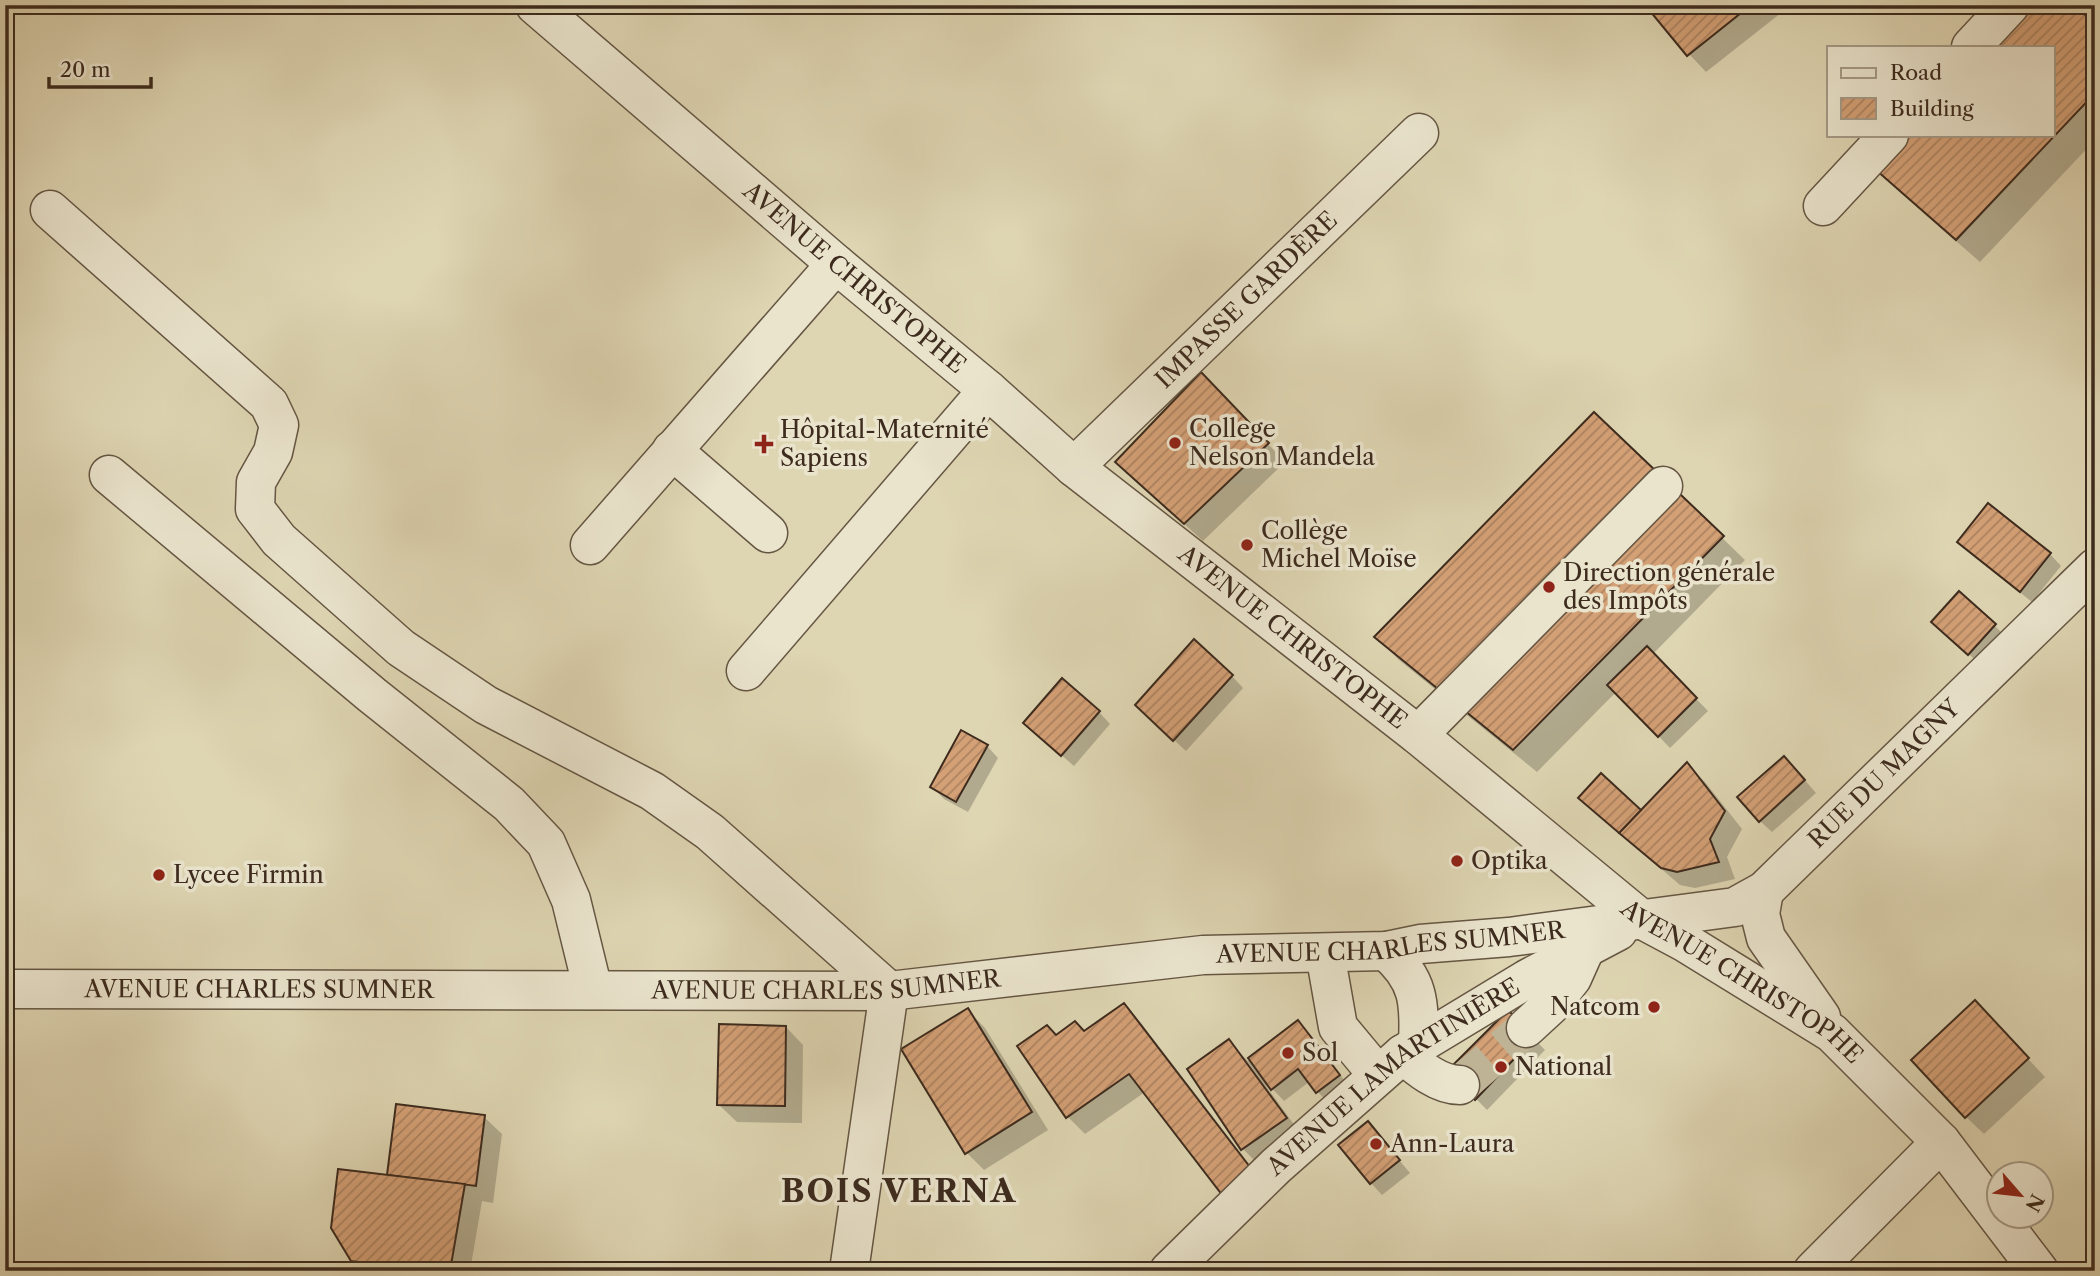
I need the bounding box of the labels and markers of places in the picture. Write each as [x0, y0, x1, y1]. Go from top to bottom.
place label: College Nelson Mandela [1189, 414, 1375, 471]
place label: Hôpital-Maternité Sapiens [780, 415, 989, 472]
marker: Hôpital-Maternité Sapiens [754, 434, 774, 454]
marker: College Nelson Mandela [1167, 435, 1183, 451]
place label: Collège Michel Moïse [1261, 516, 1417, 573]
marker: Collège Michel Moïse [1239, 537, 1255, 553]
place label: Direction générale des Impôts [1563, 558, 1775, 615]
marker: Direction générale des Impôts [1541, 579, 1557, 595]
place label: Optika [1471, 846, 1548, 875]
marker: Optika [1449, 853, 1465, 869]
place label: Lycee Firmin [173, 860, 324, 889]
marker: Lycee Firmin [151, 867, 167, 883]
place label: Natcom [1550, 992, 1640, 1021]
marker: Natcom [1646, 999, 1662, 1015]
place label: Sol [1302, 1038, 1338, 1067]
marker: Sol [1280, 1045, 1296, 1061]
place label: National [1515, 1052, 1612, 1081]
marker: National [1493, 1059, 1509, 1075]
place label: Ann-Laura [1389, 1129, 1515, 1158]
marker: Ann-Laura [1368, 1136, 1384, 1152]

